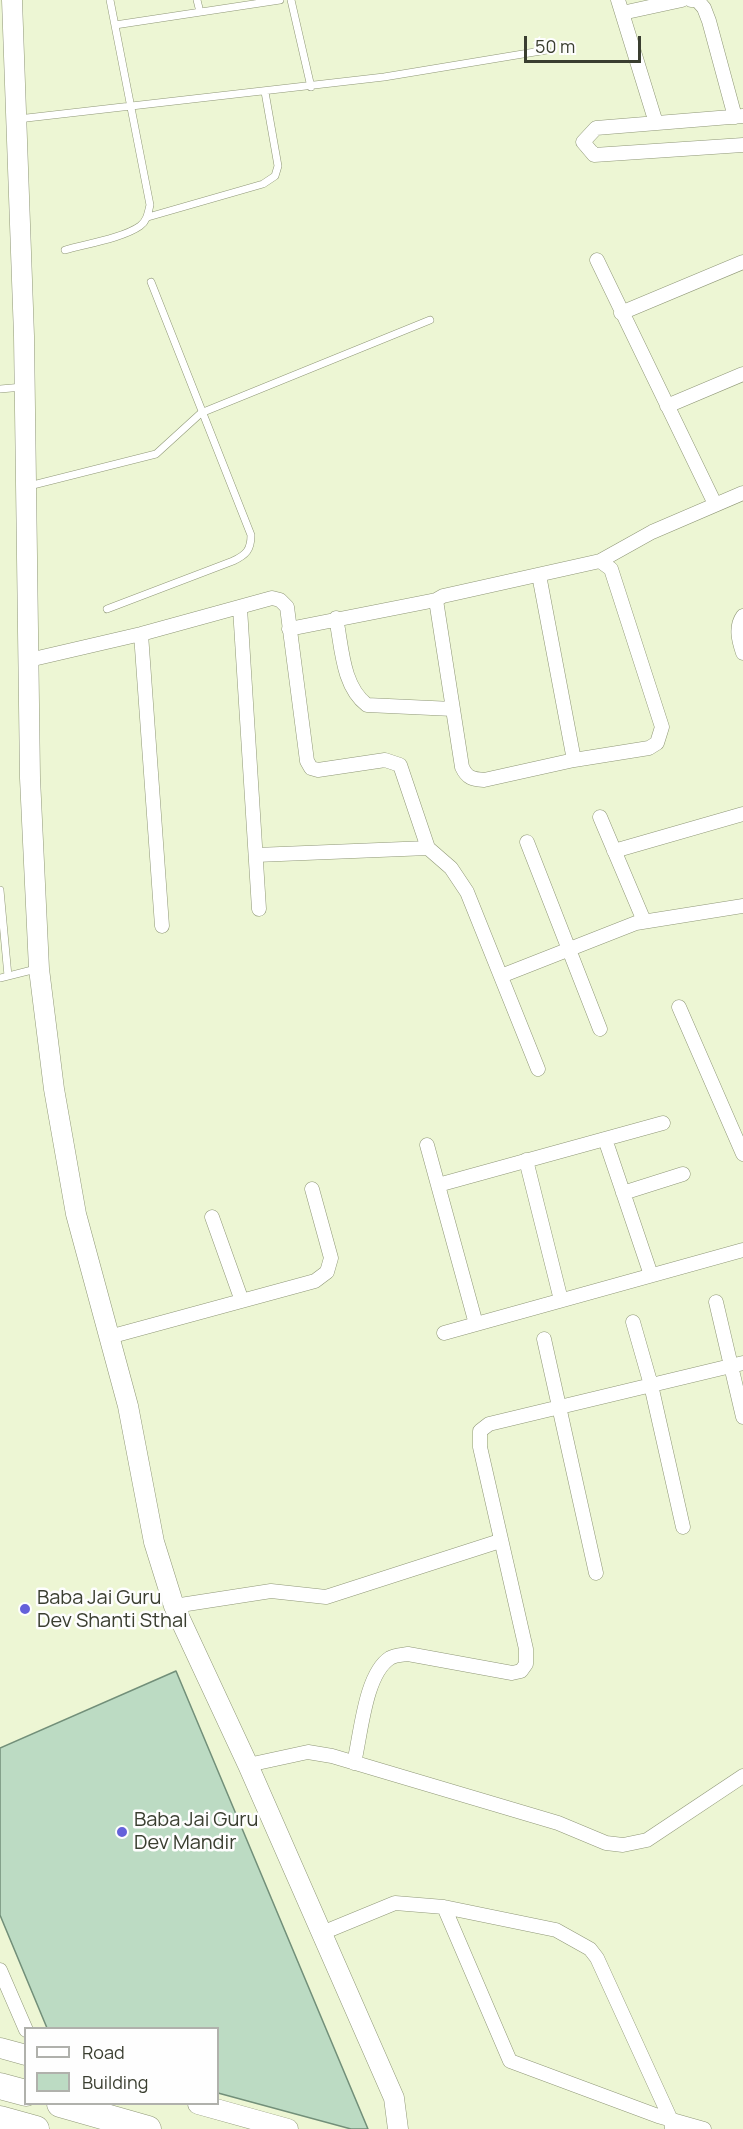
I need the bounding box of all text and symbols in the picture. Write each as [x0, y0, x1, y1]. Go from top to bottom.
scale bar [527, 24, 644, 62]
text: 50 m [535, 34, 575, 58]
place label: Baba Jai Guru Dev Shanti Sthal [37, 1586, 188, 1633]
marker: Baba Jai Guru Dev Shanti Sthal [18, 1602, 32, 1616]
place label: Baba Jai Guru Dev Mandir [134, 1808, 258, 1855]
marker: Baba Jai Guru Dev Mandir [115, 1825, 129, 1839]
legend [24, 2027, 219, 2105]
text: Road [82, 2040, 125, 2064]
text: Building [82, 2070, 148, 2094]

